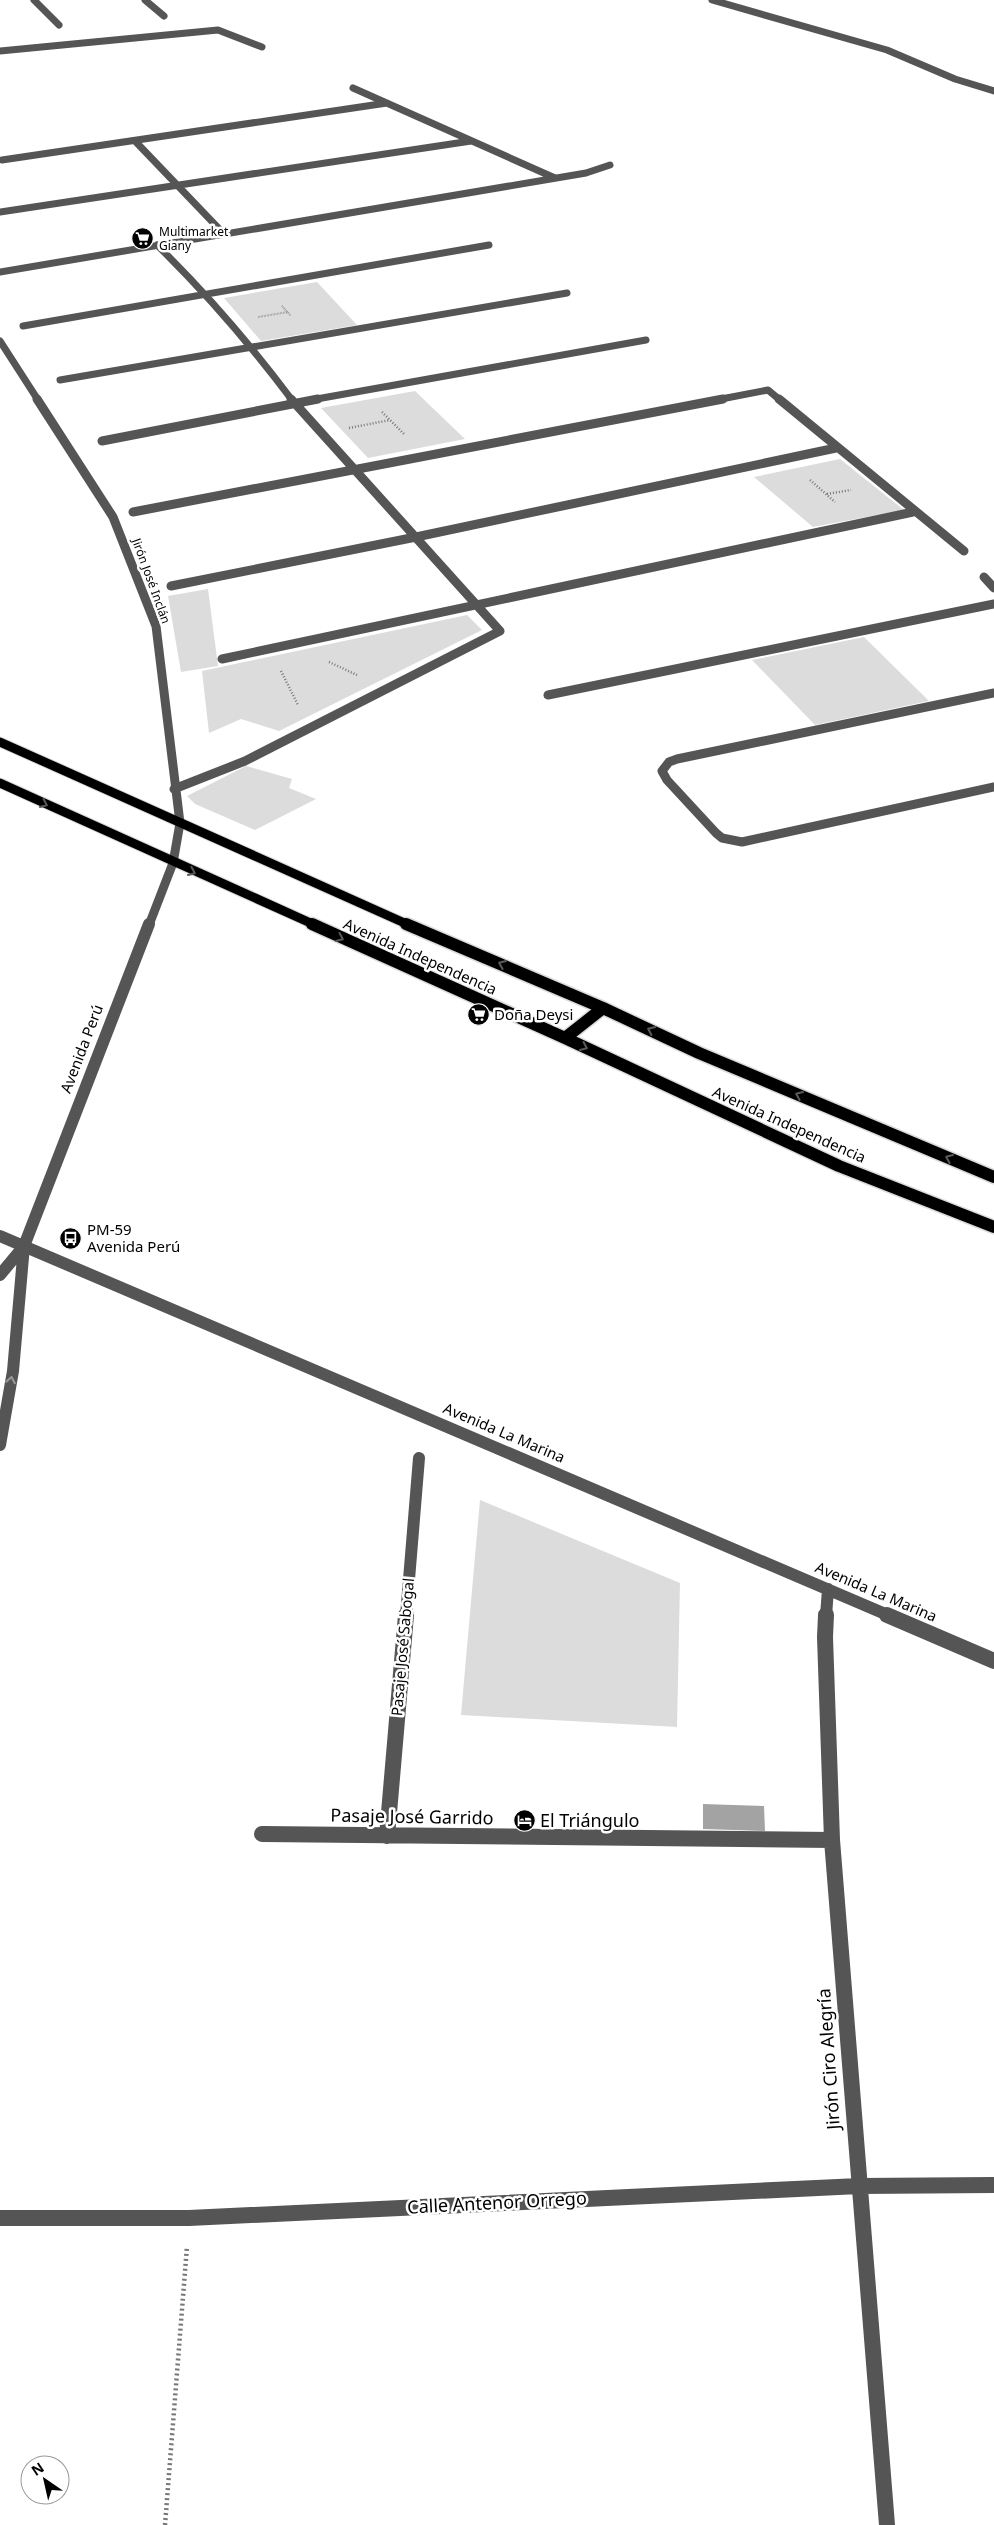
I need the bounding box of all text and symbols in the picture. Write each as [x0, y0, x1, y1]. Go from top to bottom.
place label: Multimarket Giany [159, 223, 229, 254]
supermarket icon: Multimarket Giany [131, 227, 155, 251]
street label: Jirón José Inclán [128, 535, 175, 626]
one-way arrow [39, 797, 48, 808]
one-way arrow [187, 865, 196, 876]
street label: Avenida Independencia [341, 913, 500, 999]
one-way arrow [335, 931, 344, 942]
one-way arrow [498, 960, 507, 971]
street label: Avenida Perú [55, 1001, 107, 1096]
supermarket icon: Doña Deysi [466, 1003, 490, 1027]
place label: Doña Deysi [494, 1004, 573, 1024]
one-way arrow [647, 1026, 656, 1036]
one-way arrow [579, 1041, 588, 1052]
street label: Avenida Independencia [710, 1081, 869, 1167]
one-way arrow [795, 1090, 804, 1101]
one-way arrow [945, 1154, 954, 1164]
place label: PM-59 Avenida Perú [87, 1219, 180, 1256]
bus stop icon: PM-59 Avenida Perú [59, 1227, 83, 1251]
one-way arrow [6, 1376, 16, 1384]
street label: Avenida La Marina [441, 1397, 568, 1467]
street label: Avenida La Marina [813, 1556, 940, 1626]
street label: Pasaje José Sabogal [386, 1577, 418, 1717]
street label: Pasaje José Garrido [330, 1803, 494, 1829]
place label: El Triángulo [540, 1808, 639, 1832]
hotel icon: El Triángulo [512, 1809, 536, 1833]
street label: Jirón Ciro Alegría [811, 1988, 845, 2133]
street label: Calle Antenor Orrego [407, 2185, 587, 2219]
north arrow [20, 2455, 70, 2505]
text: N [27, 2458, 47, 2480]

